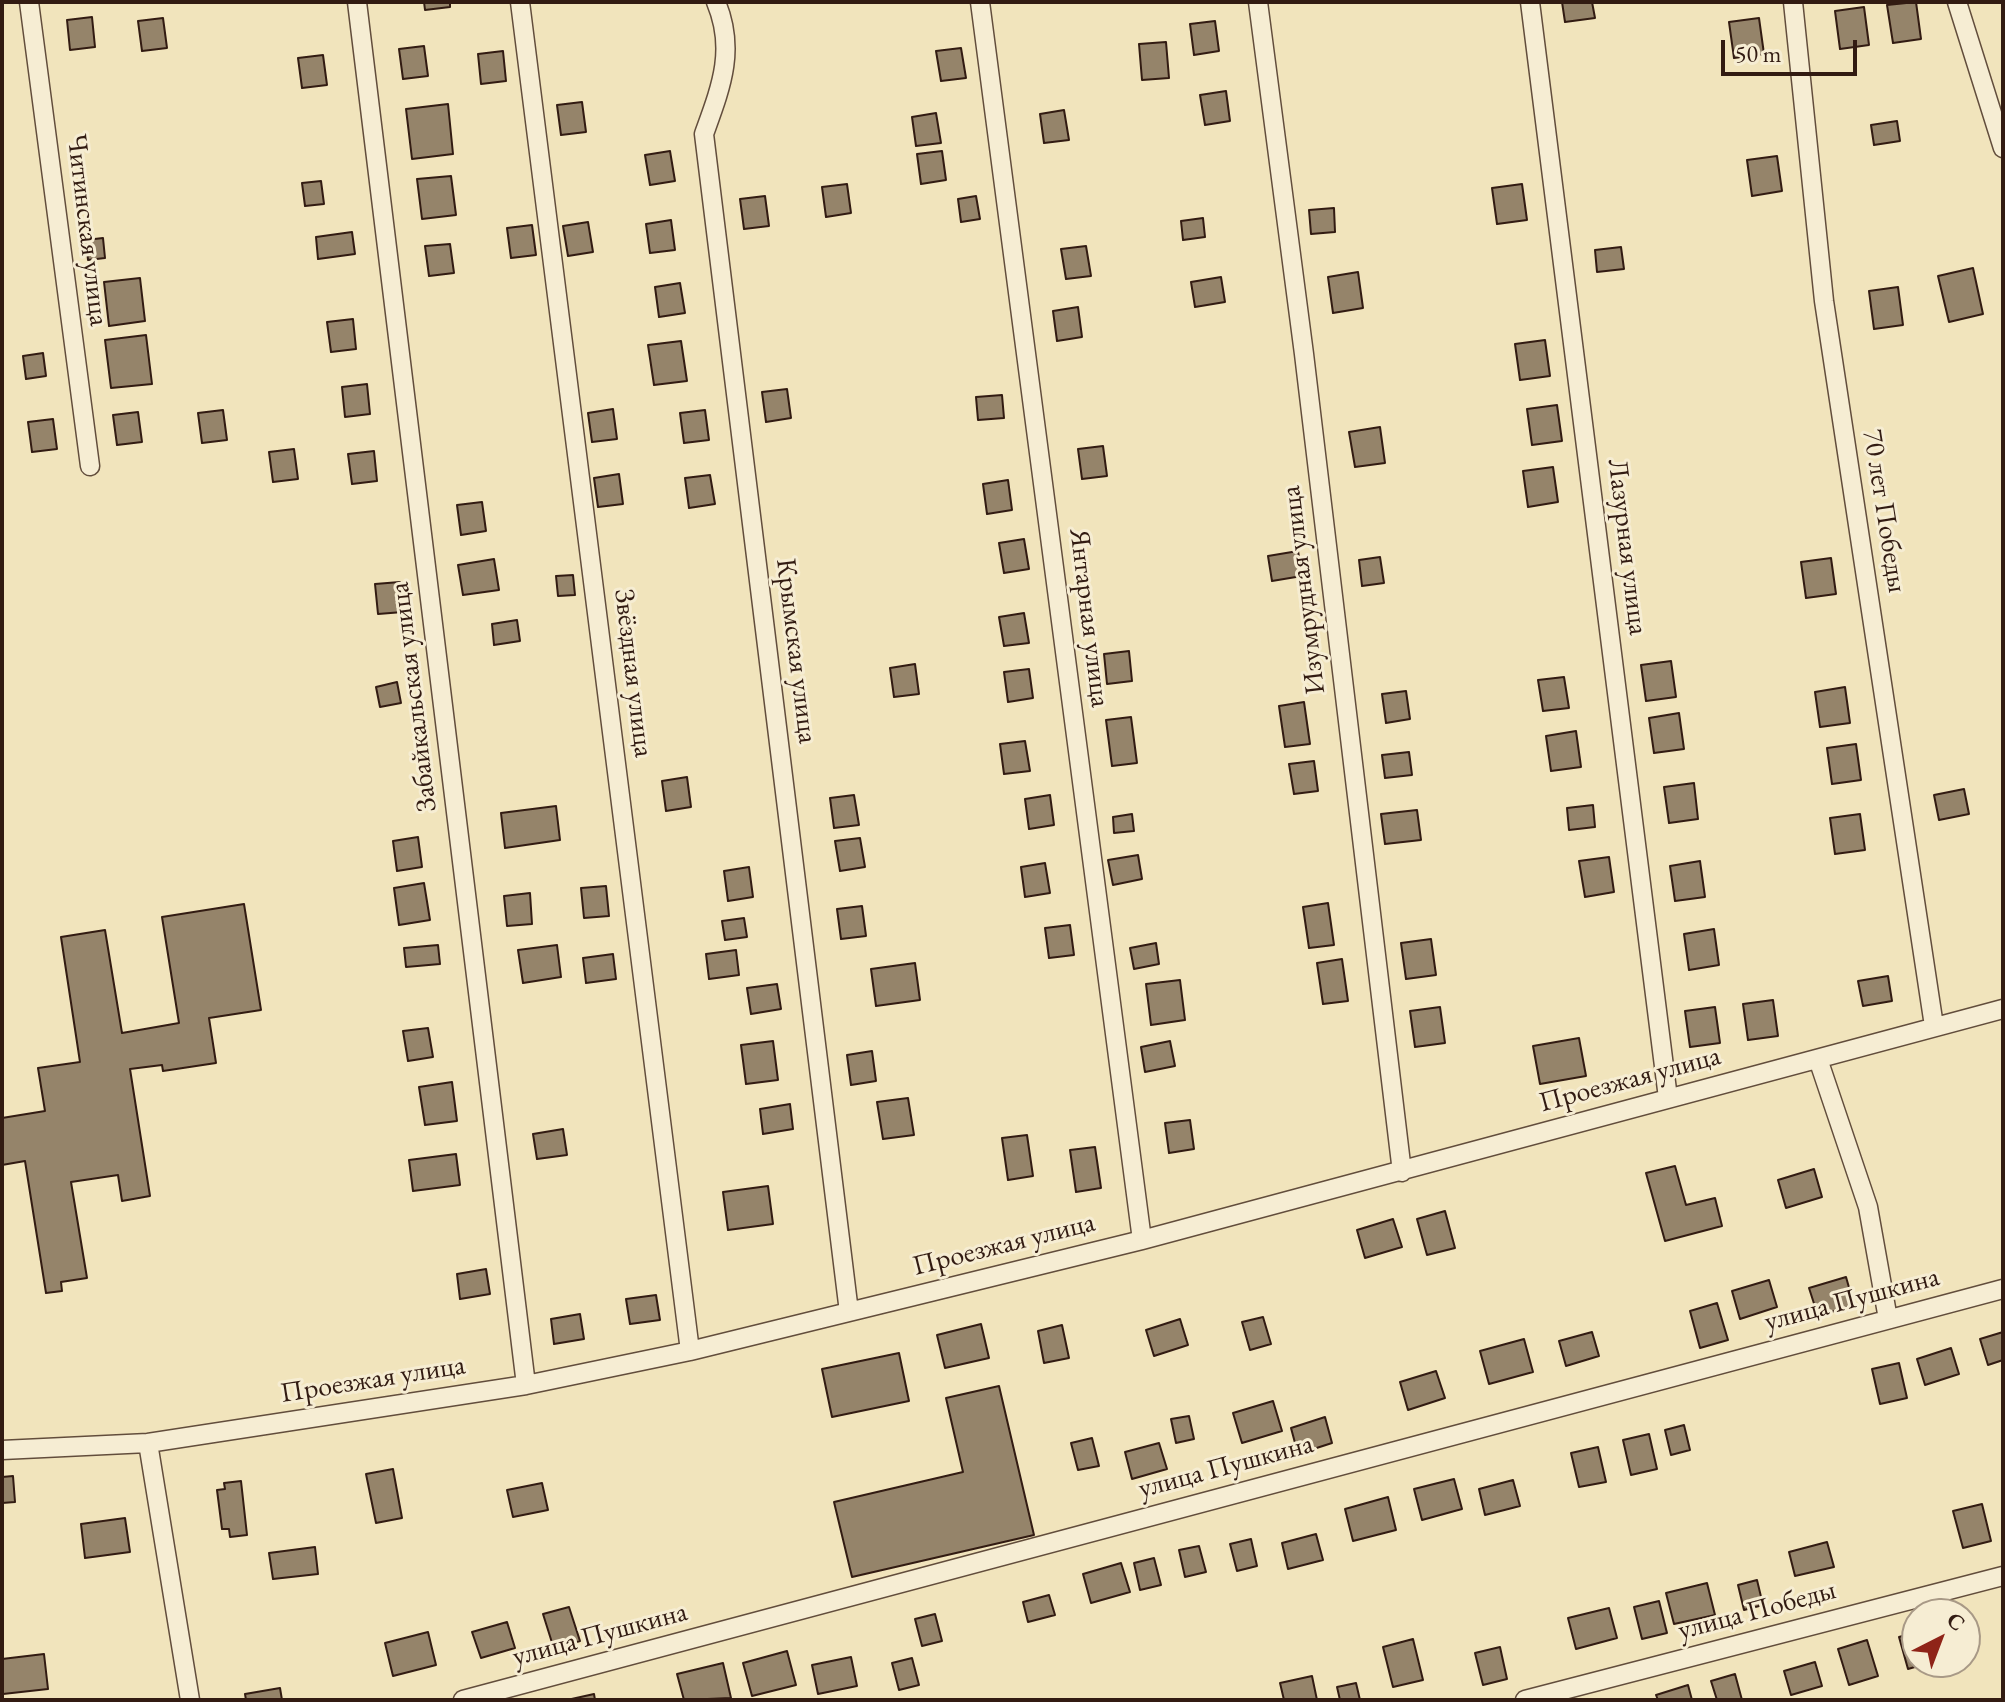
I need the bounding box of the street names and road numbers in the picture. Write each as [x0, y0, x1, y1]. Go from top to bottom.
street label: Читинская улица [59, 132, 115, 328]
street label: 70 лет Победы [1855, 427, 1913, 595]
street label: Лазурная улица [1600, 457, 1654, 637]
street label: Изумрудная улица [1275, 484, 1333, 696]
street label: Янтарная улица [1061, 527, 1117, 709]
street label: Крымская улица [768, 557, 824, 745]
street label: Забайкальская улица [383, 580, 445, 814]
street label: Звёздная улица [606, 587, 660, 759]
street label: Проезжая улица [1536, 1040, 1724, 1120]
street label: Проезжая улица [909, 1206, 1099, 1284]
street label: улица Пушкина [1761, 1261, 1943, 1339]
street label: Проезжая улица [278, 1349, 468, 1411]
street label: улица Пушкина [1135, 1428, 1317, 1506]
street label: улица Победы [1674, 1574, 1840, 1648]
street label: улица Пушкина [509, 1596, 691, 1674]

